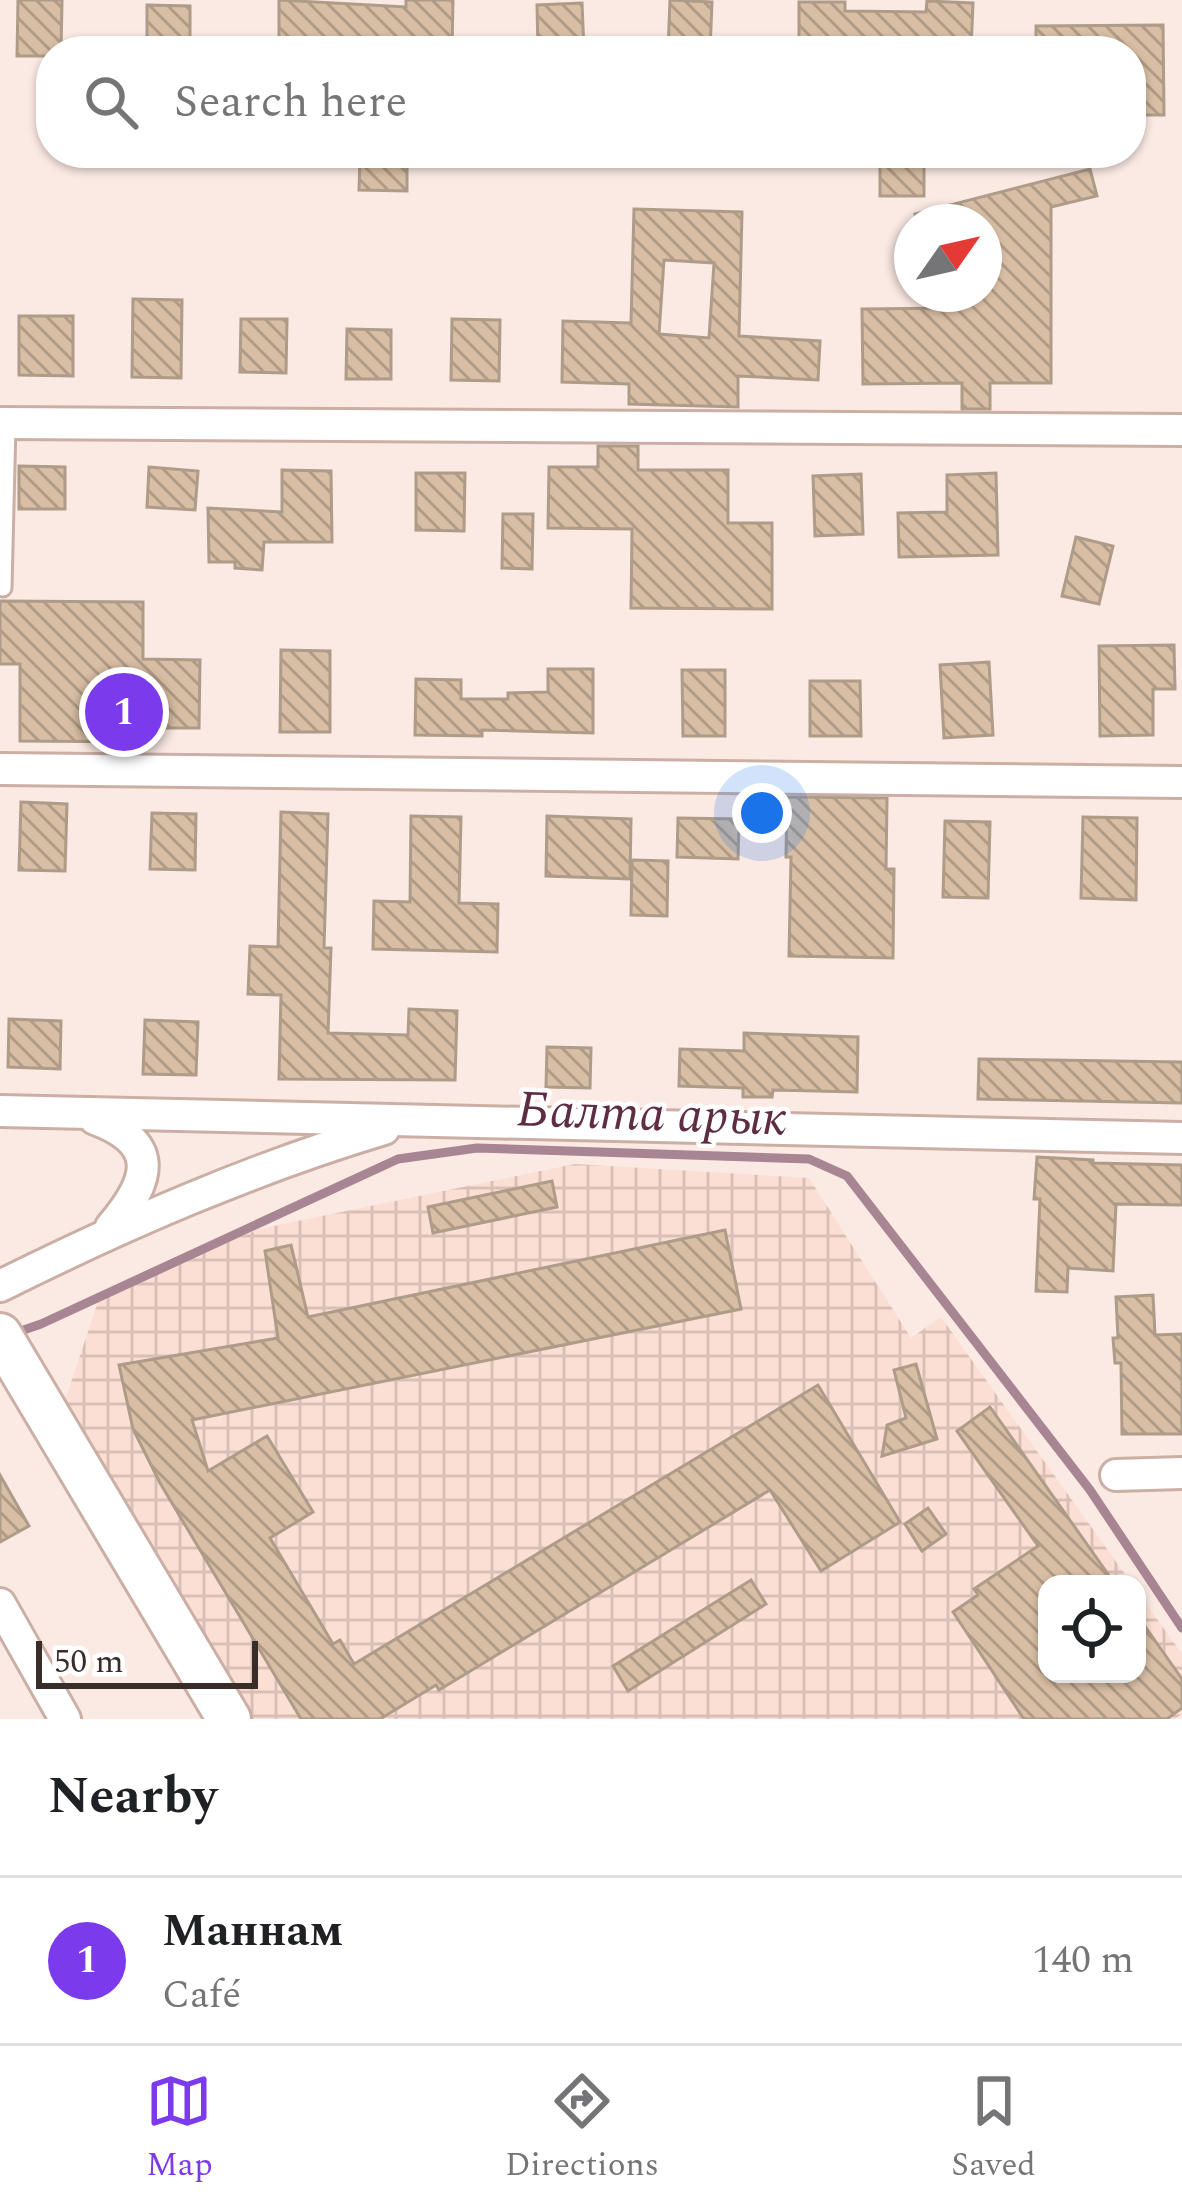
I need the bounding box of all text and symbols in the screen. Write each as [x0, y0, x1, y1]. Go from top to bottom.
search box [36, 36, 1146, 168]
text: Search here [174, 68, 407, 137]
icon: search [78, 69, 144, 135]
north arrow [894, 204, 1002, 312]
pin: 1 [85, 667, 163, 757]
your location [732, 783, 792, 843]
water label: Балта арык [516, 1071, 788, 1159]
map controls [1038, 1575, 1146, 1683]
button: locate [1038, 1575, 1146, 1683]
scale bar [36, 1635, 258, 1688]
text: 50 m [54, 1637, 124, 1687]
text: Nearby [48, 1758, 217, 1836]
text: Маннам [162, 1897, 343, 1966]
text: 1 [76, 1931, 98, 1990]
text: 140 m [1032, 1931, 1134, 1990]
text: Café [162, 1966, 241, 2025]
tab: Map [146, 2068, 213, 2190]
tab: Directions [505, 2068, 659, 2190]
tab: Saved [951, 2068, 1036, 2190]

